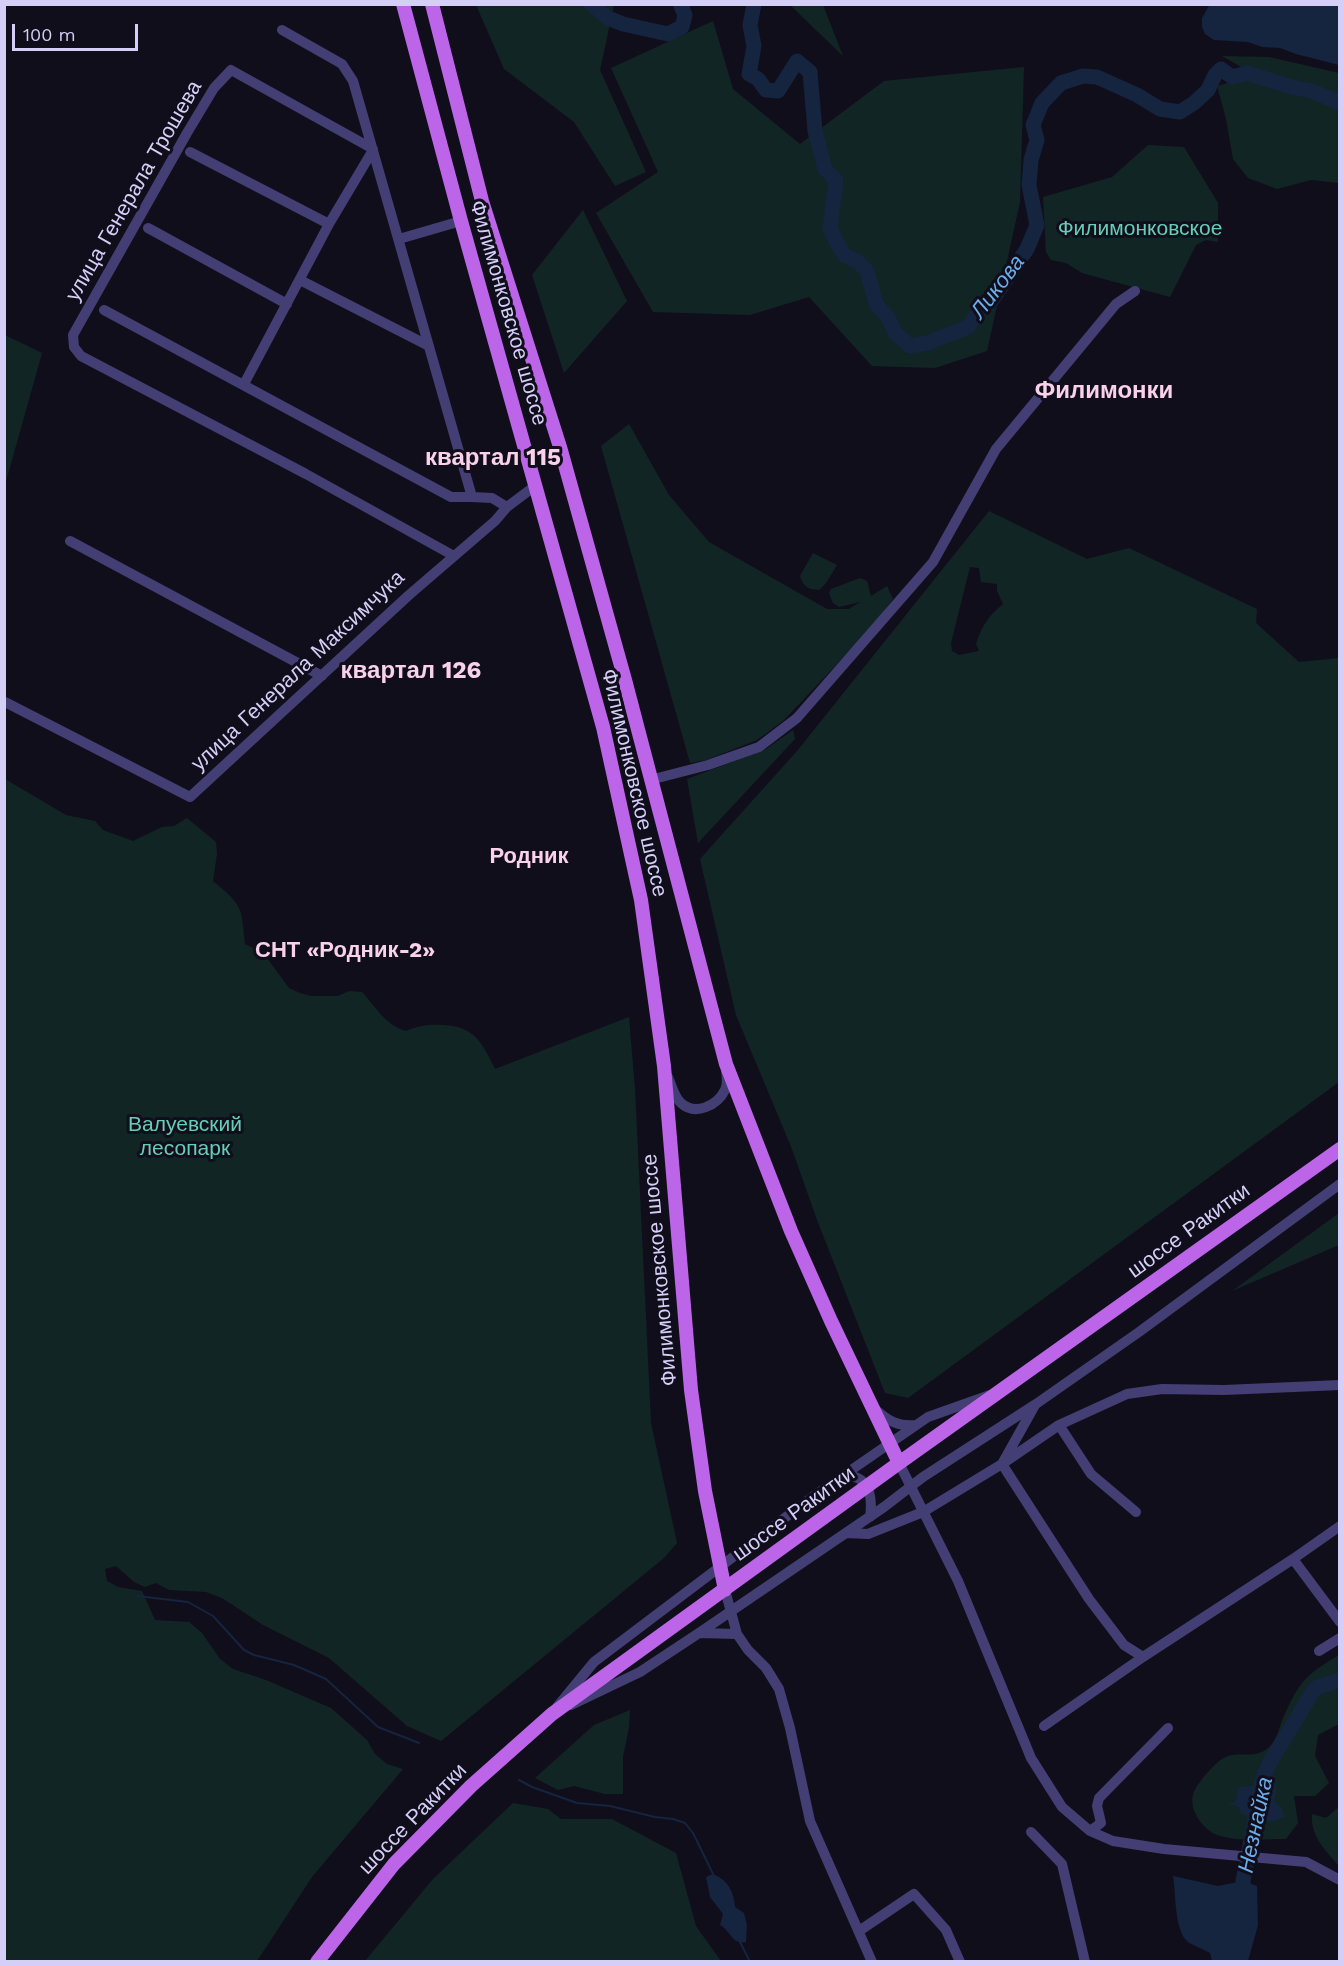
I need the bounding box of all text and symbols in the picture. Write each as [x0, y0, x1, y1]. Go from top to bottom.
scale bar [15, 12, 141, 50]
text: 100 m [23, 24, 76, 45]
street label: улица Генерала Трошева [60, 76, 208, 306]
street label: Филимонковское шоссе [464, 198, 552, 428]
park label: Филимонковское [1058, 216, 1222, 242]
water label: Ликова [965, 250, 1031, 324]
district label: Филимонки [1035, 377, 1173, 405]
district label: квартал 115 [425, 444, 561, 472]
street label: улица Генерала Максимчука [186, 565, 410, 777]
district label: квартал 126 [341, 657, 481, 685]
street label: Филимонковское шоссе [596, 667, 672, 899]
district label: Родник [489, 844, 569, 870]
district label: СНТ «Родник-2» [255, 938, 435, 964]
park label: Валуевский лесопарк [128, 1112, 242, 1162]
street label: Филимонковское шоссе [637, 1153, 683, 1387]
street label: шоссе Ракитки [1123, 1178, 1255, 1284]
street label: шоссе Ракитки [728, 1461, 860, 1567]
street label: шоссе Ракитки [354, 1758, 472, 1880]
water label: Незнайка [1233, 1775, 1279, 1875]

